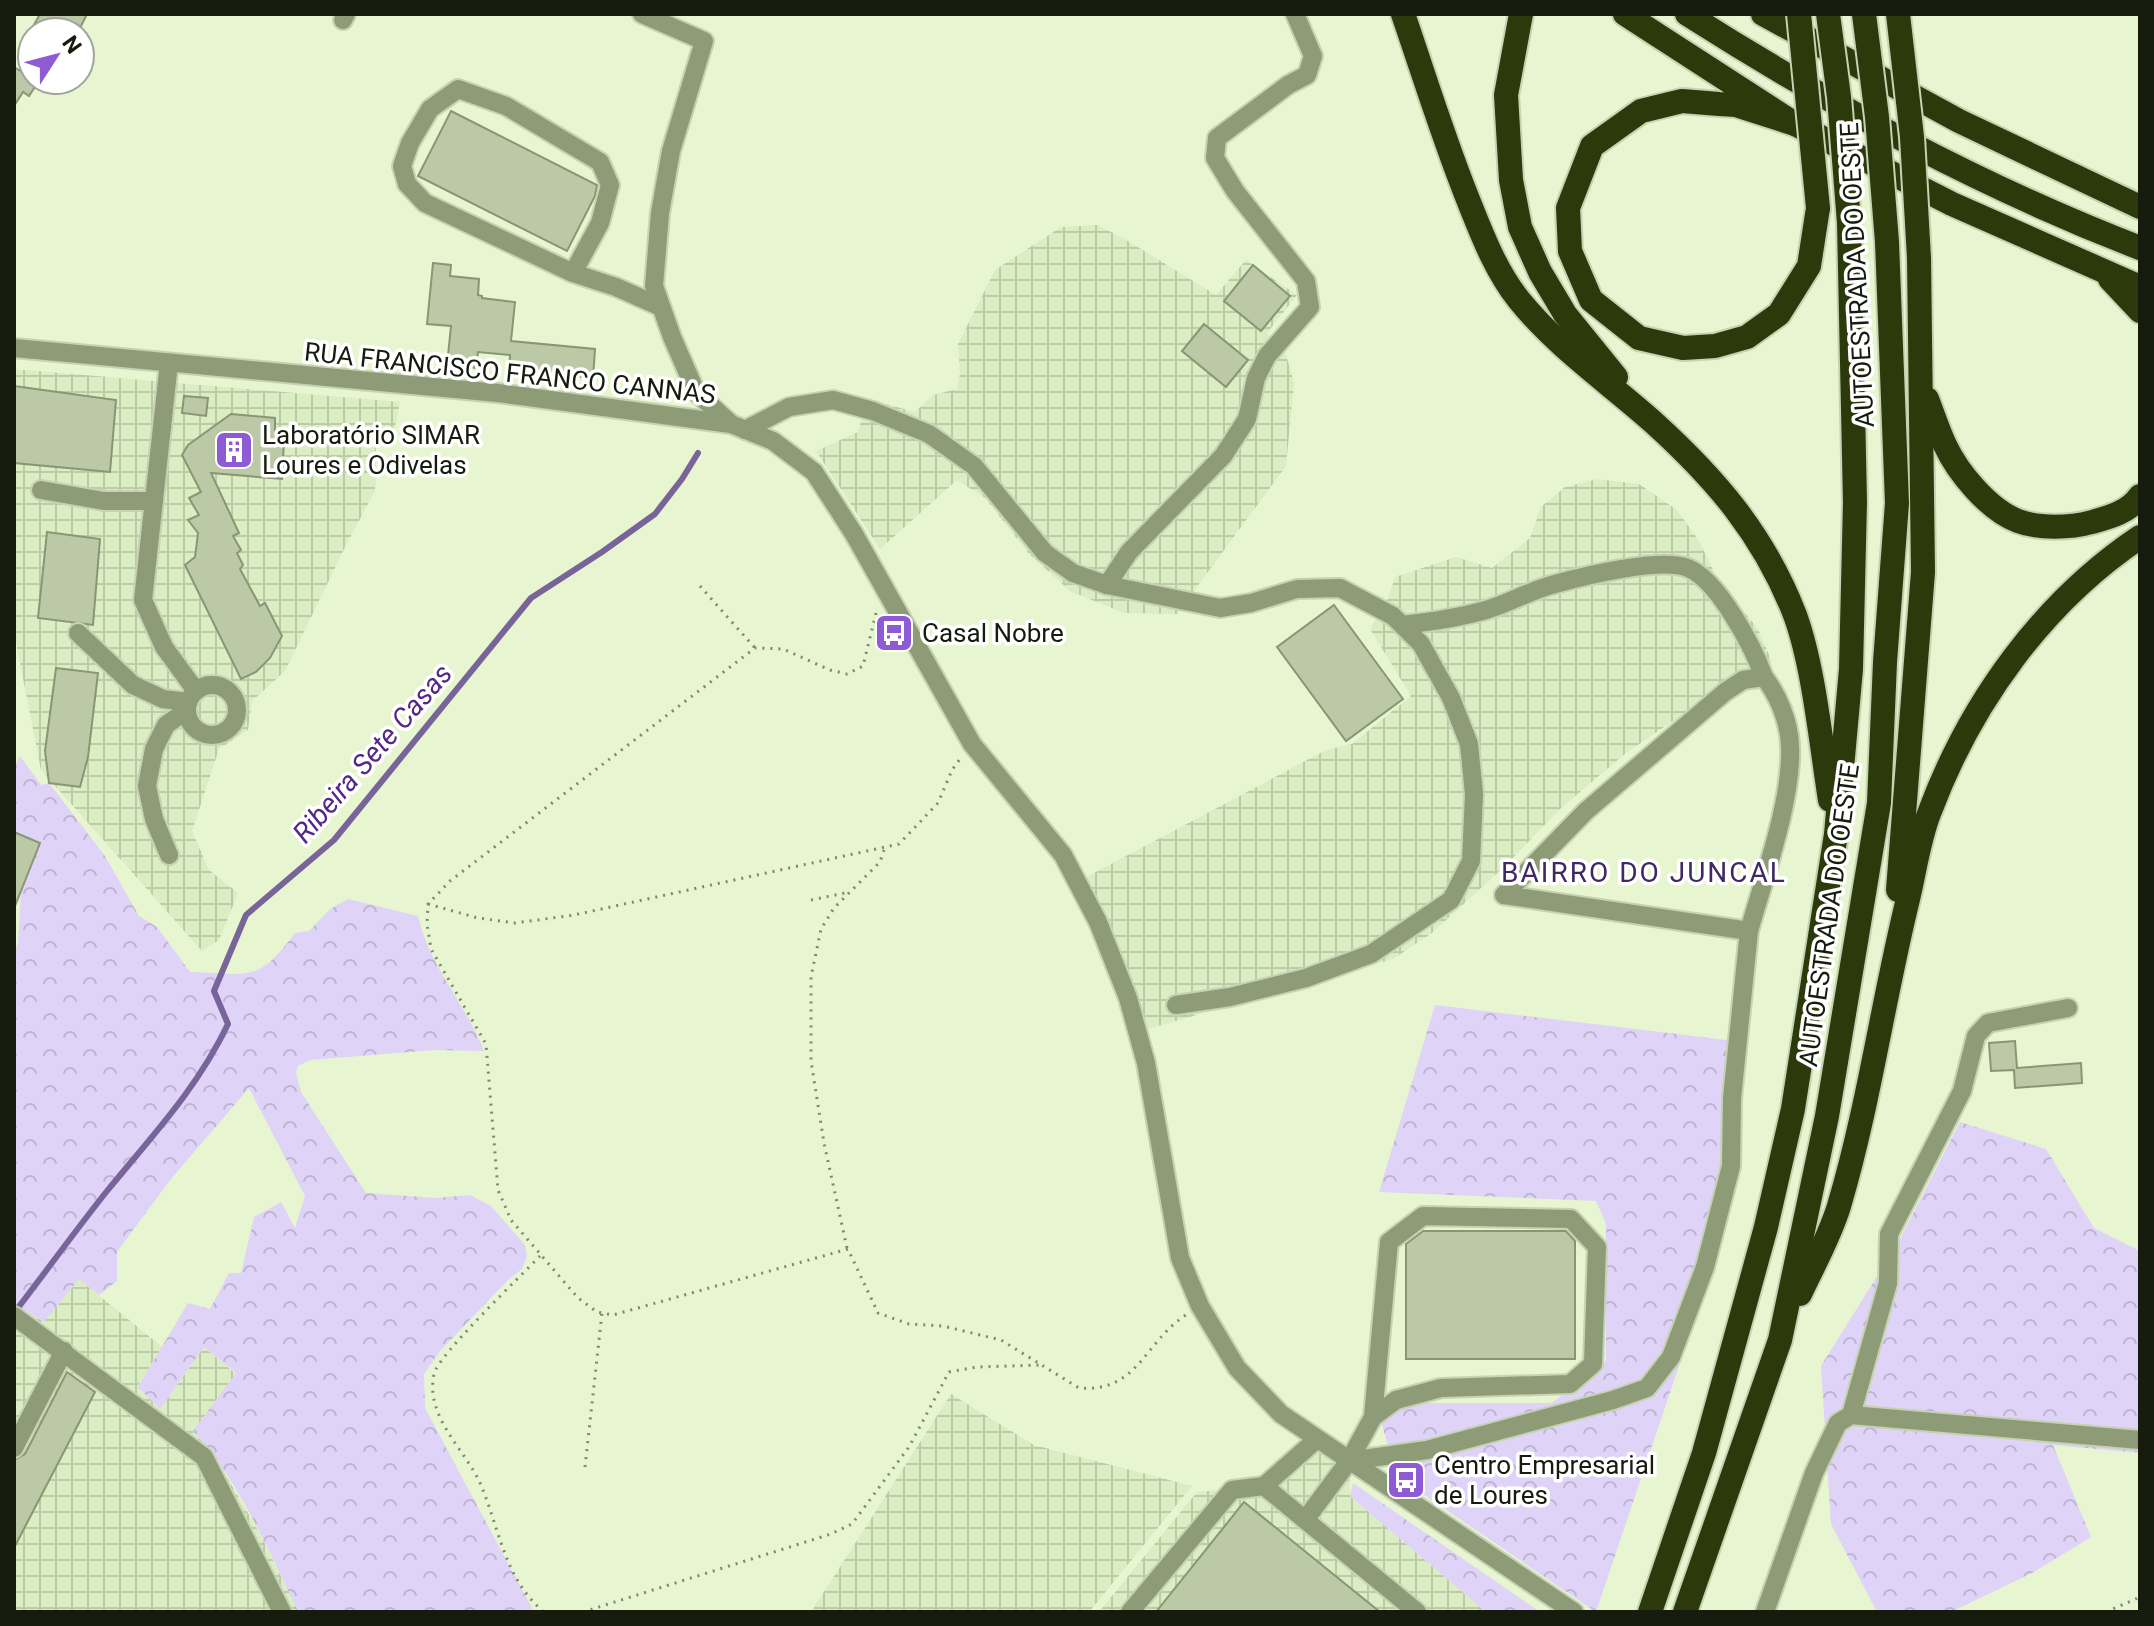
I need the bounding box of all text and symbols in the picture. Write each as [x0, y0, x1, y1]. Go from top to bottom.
north arrow [16, 16, 96, 96]
text: N [57, 31, 86, 58]
street label: AUTOESTRADA DO OESTE [1834, 122, 1880, 428]
street label: RUA FRANCISCO FRANCO CANNAS [303, 336, 717, 410]
place label: Laboratório SIMAR Loures e Odivelas [262, 420, 480, 480]
building icon: Laboratório SIMAR Loures e Odivelas [213, 429, 255, 471]
bus stop icon: Casal Nobre [873, 612, 915, 654]
place label: Casal Nobre [922, 618, 1064, 648]
water label: Ribeira Sete Casas [286, 657, 459, 849]
street label: AUTOESTRADA DO OESTE [1793, 762, 1865, 1068]
district label: BAIRRO DO JUNCAL [1501, 856, 1787, 889]
place label: Centro Empresarial de Loures [1434, 1450, 1655, 1510]
bus stop icon: Centro Empresarial de Loures [1385, 1459, 1427, 1501]

